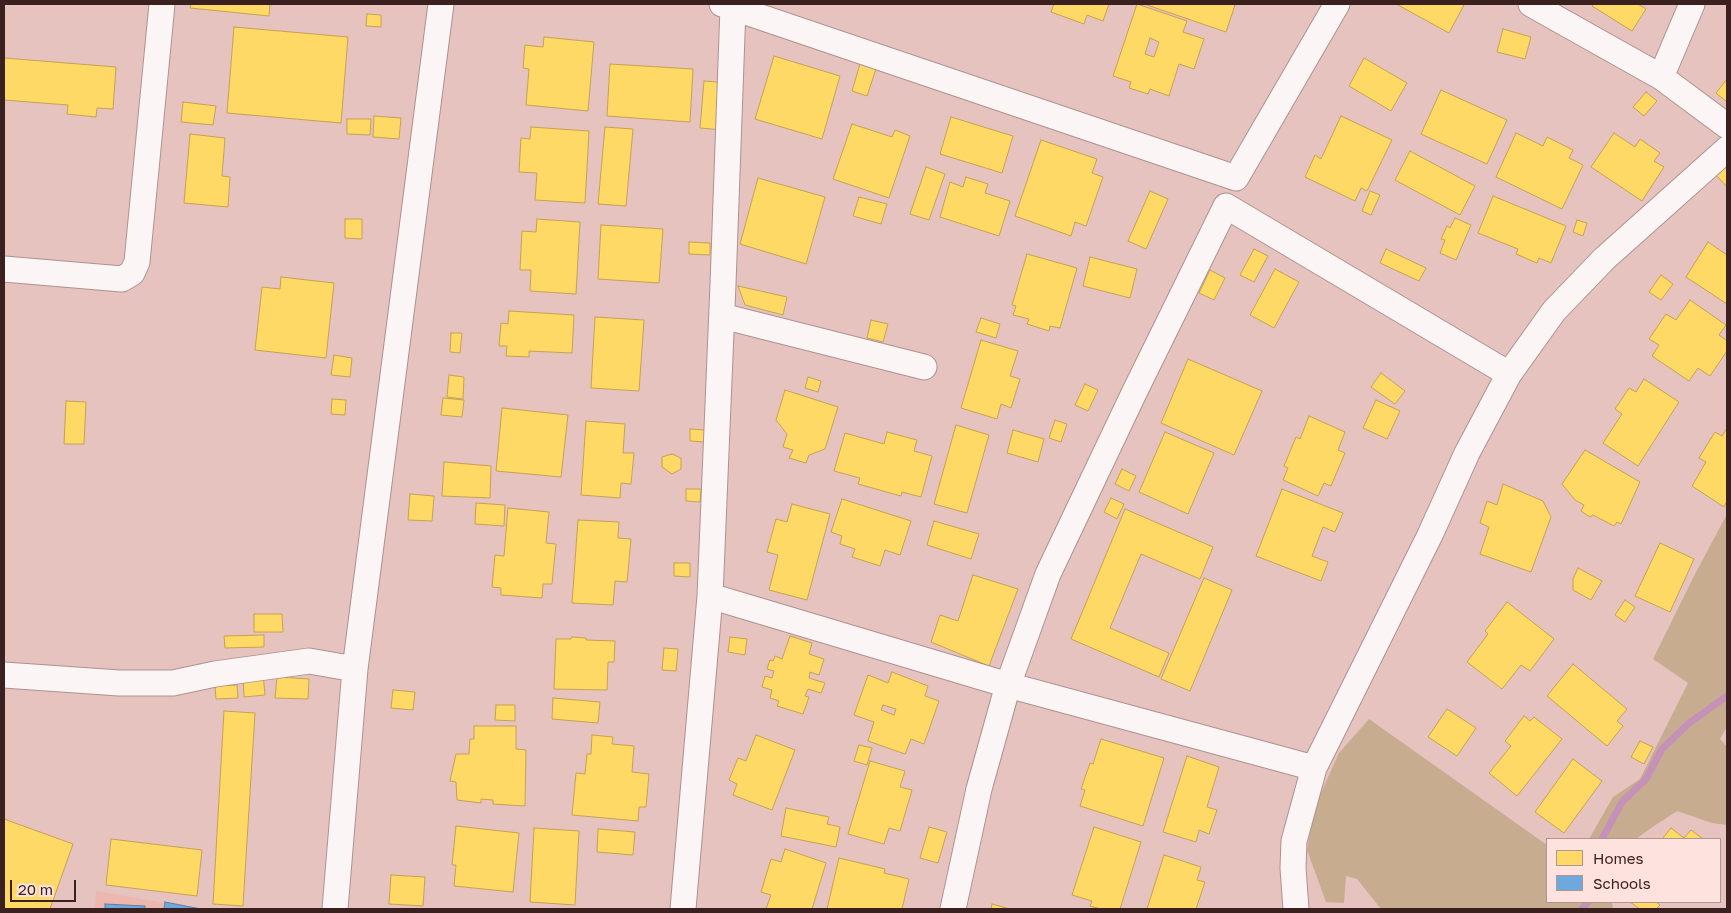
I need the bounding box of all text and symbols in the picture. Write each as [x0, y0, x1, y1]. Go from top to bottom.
legend [1546, 838, 1721, 903]
text: Homes [1593, 849, 1643, 867]
scale bar [12, 870, 79, 902]
text: Schools [1593, 874, 1651, 892]
text: 20 m [18, 880, 53, 898]

